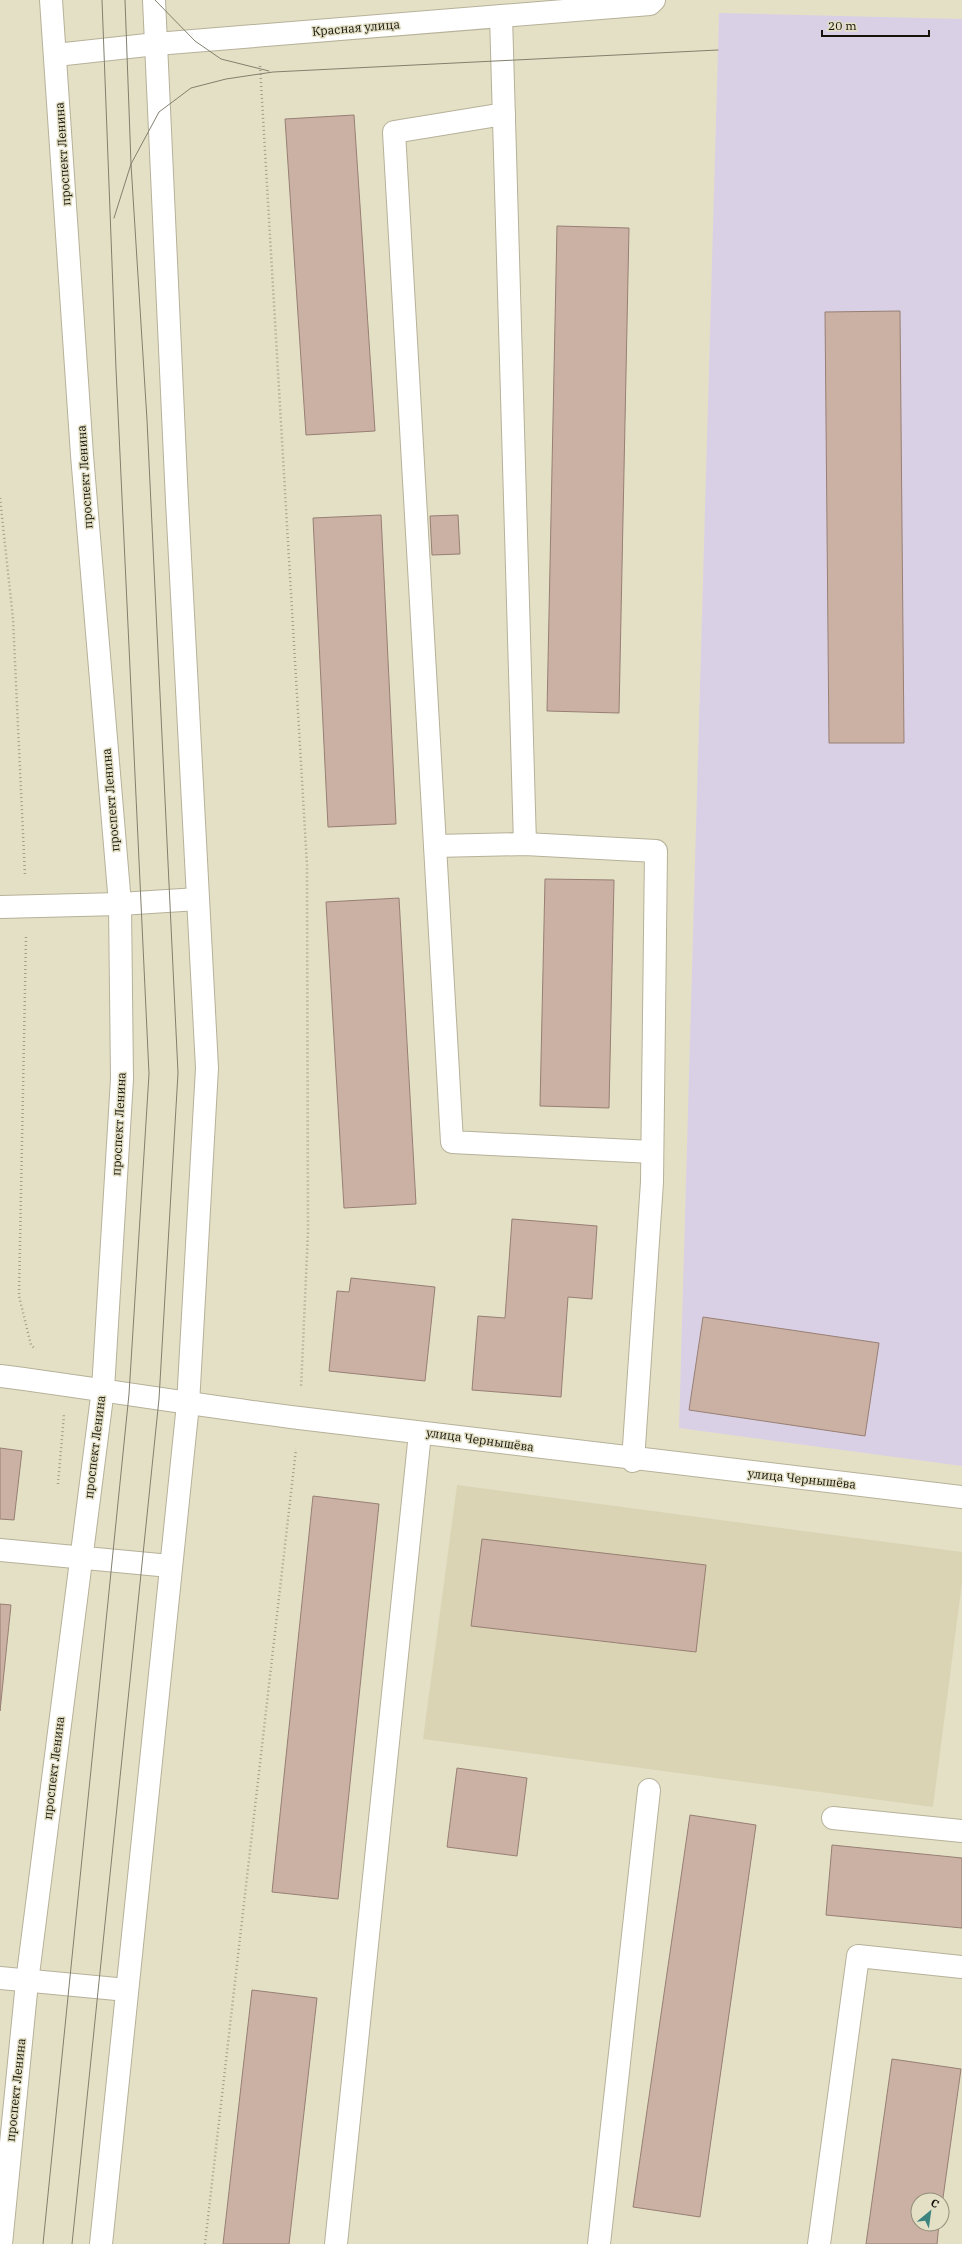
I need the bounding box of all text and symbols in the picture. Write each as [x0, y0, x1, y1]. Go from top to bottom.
scale bar [822, 12, 929, 38]
street label: Красная улица [311, 16, 401, 39]
text: 20 m [828, 18, 857, 33]
street label: проспект Ленина [51, 101, 74, 206]
street label: проспект Ленина [73, 424, 96, 529]
street label: проспект Ленина [98, 747, 122, 852]
street label: проспект Ленина [108, 1071, 129, 1176]
street label: проспект Ленина [81, 1394, 108, 1499]
street label: улица Чернышёва [425, 1425, 535, 1455]
street label: улица Чернышёва [747, 1465, 857, 1492]
street label: проспект Ленина [40, 1715, 67, 1820]
street label: проспект Ленина [3, 2037, 28, 2142]
north arrow [910, 2192, 950, 2232]
text: С [928, 2195, 941, 2211]

